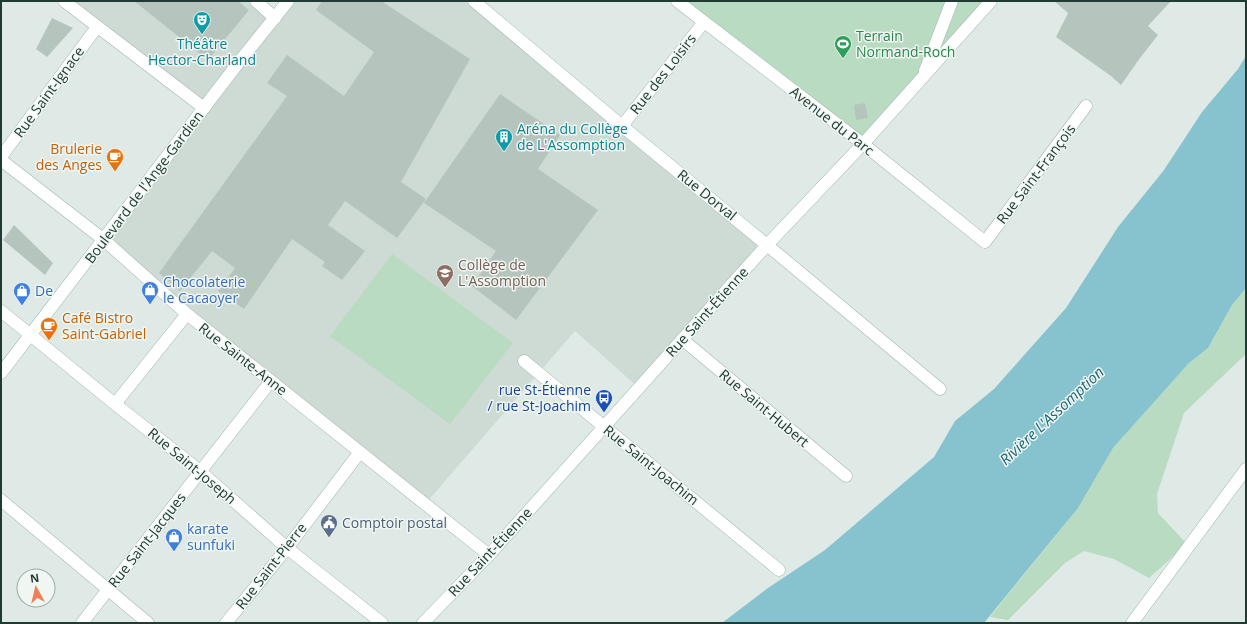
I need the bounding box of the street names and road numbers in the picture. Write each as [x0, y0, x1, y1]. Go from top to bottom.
street label: Rue des Loisirs [625, 29, 700, 118]
street label: Rue Saint-Ignace [9, 42, 88, 141]
street label: Avenue du Parc [786, 82, 878, 160]
street label: Boulevard de l'Ange-Gardien [80, 107, 207, 267]
street label: Rue Saint-François [992, 120, 1080, 228]
street label: Rue Dorval [674, 165, 741, 224]
street label: Rue Saint-Étienne [661, 262, 752, 361]
street label: Rue Sainte-Anne [195, 318, 292, 399]
street label: Rue Saint-Hubert [715, 364, 813, 451]
street label: Rue Saint-Joachim [600, 420, 703, 509]
street label: Rue Saint-Joseph [144, 423, 240, 508]
street label: Rue Saint-Jacques [103, 488, 190, 591]
street label: Rue Saint-Étienne [443, 503, 536, 600]
street label: Rue Saint-Pierre [231, 518, 310, 613]

